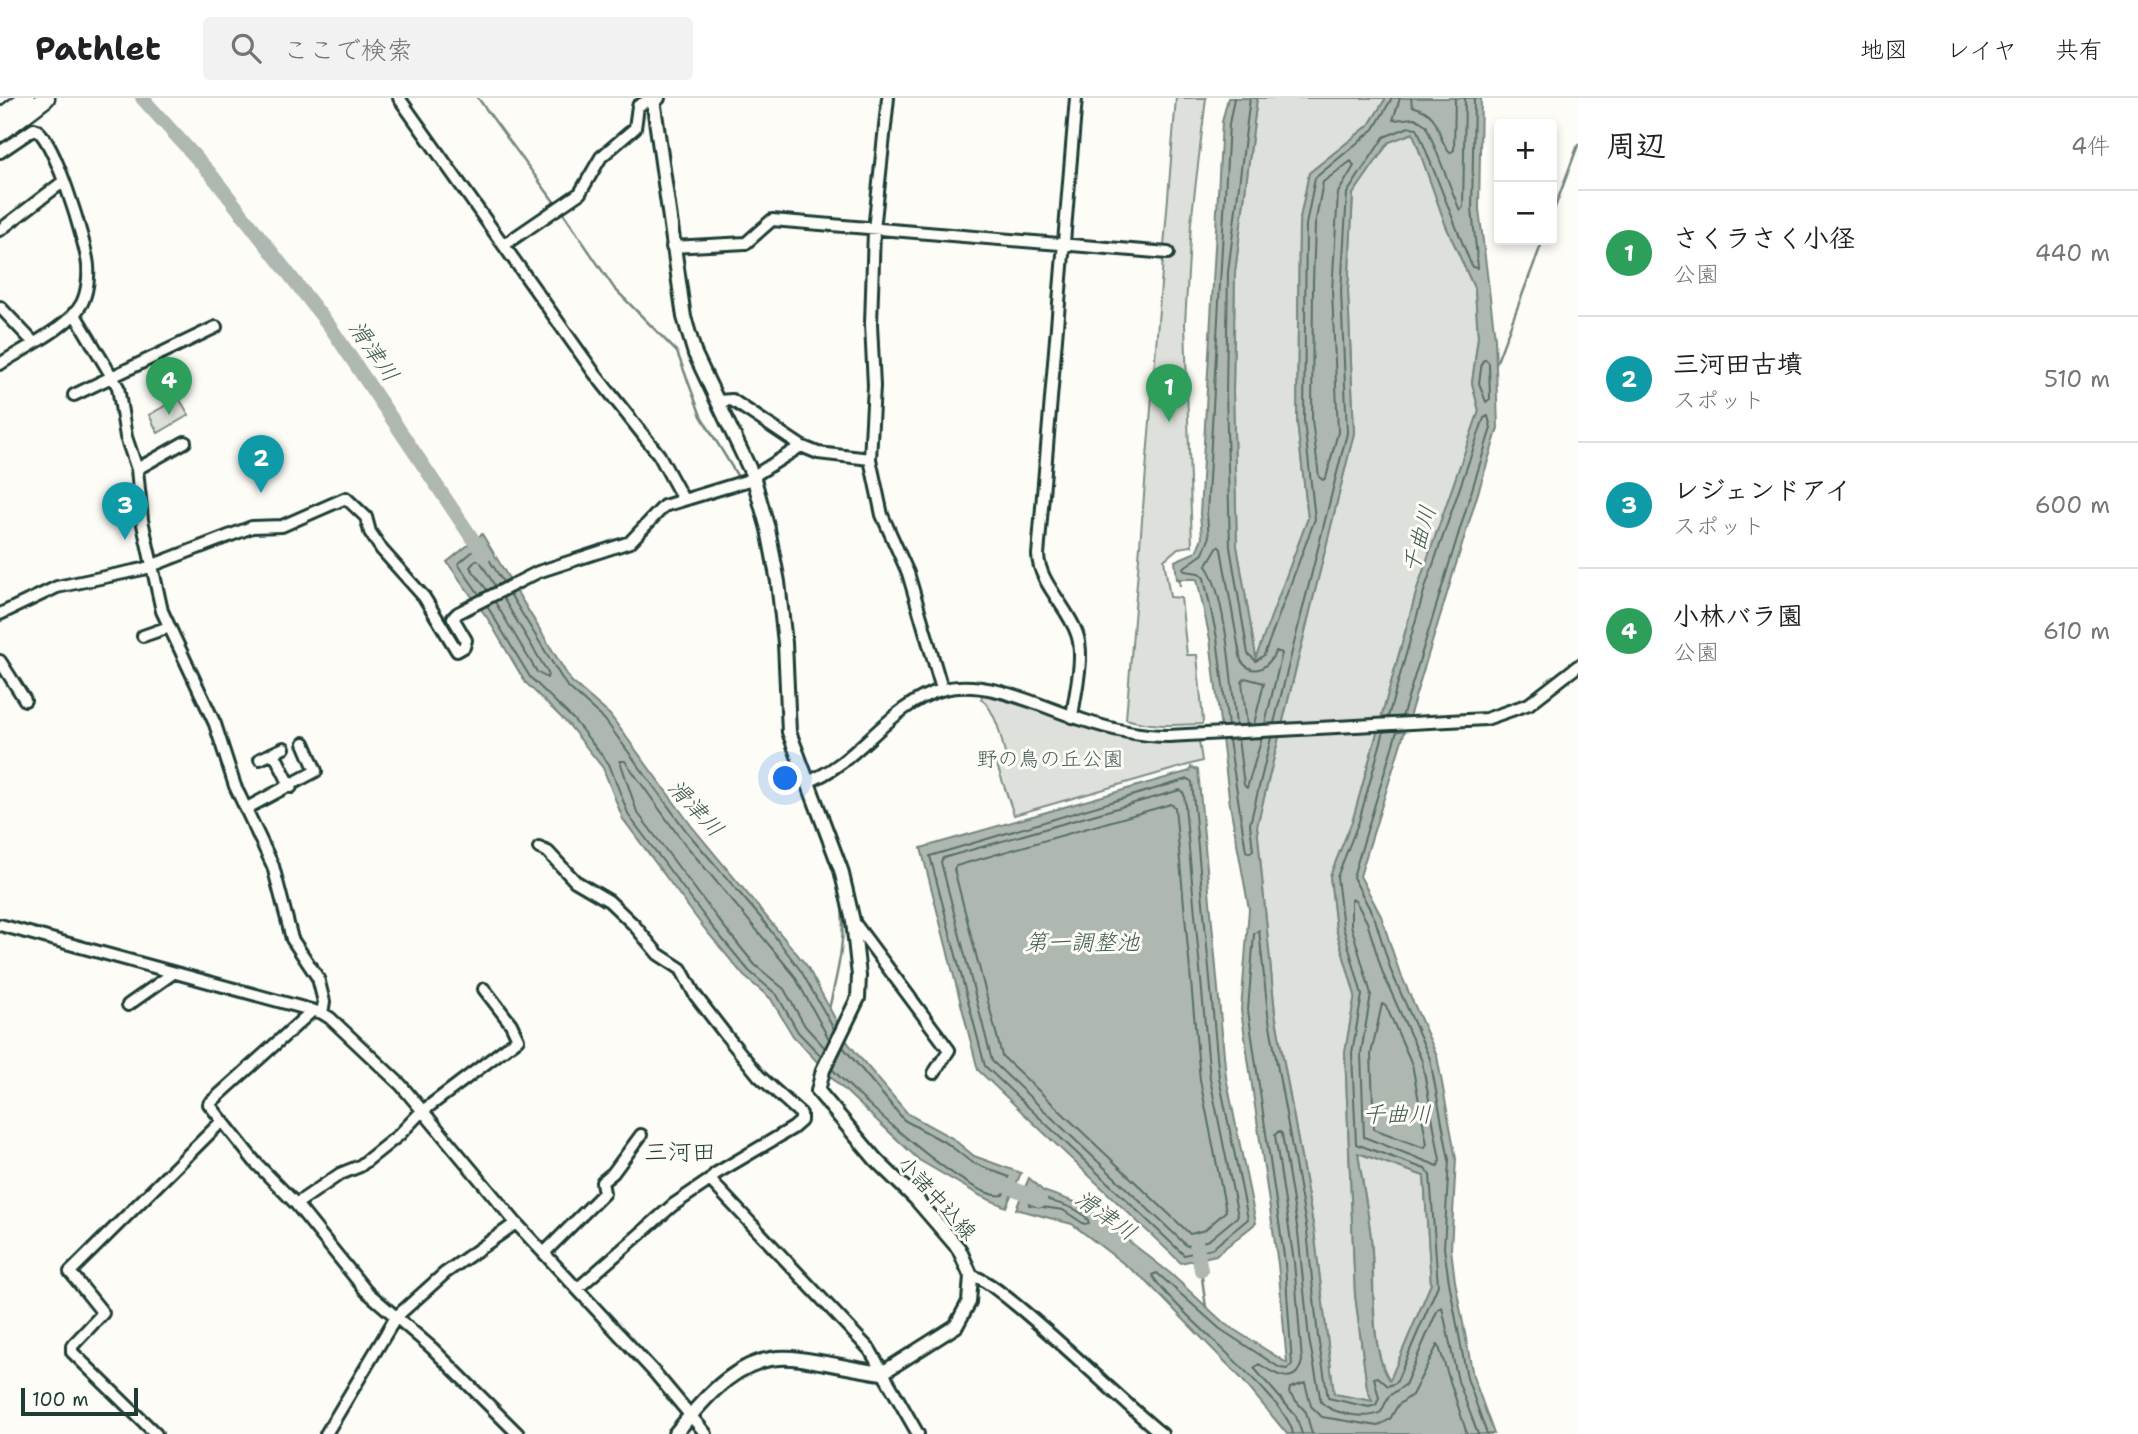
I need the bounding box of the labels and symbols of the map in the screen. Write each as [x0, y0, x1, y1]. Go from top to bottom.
water label: 滑津川 [342, 314, 406, 388]
pin: 4 [146, 357, 192, 415]
pin: 1 [1146, 364, 1192, 422]
pin: 2 [238, 435, 284, 493]
pin: 3 [102, 482, 148, 540]
water label: 千曲川 [1395, 502, 1443, 576]
park label: 野の鳥の丘公園 [977, 745, 1124, 773]
your location [768, 761, 802, 795]
water label: 滑津川 [662, 773, 730, 843]
water label: 第一調整池 [1025, 927, 1141, 957]
water label: 千曲川 [1363, 1099, 1432, 1129]
district label: 三河田 [644, 1136, 716, 1168]
street label: 小諸中込線 [891, 1150, 983, 1246]
water label: 滑津川 [1069, 1183, 1143, 1247]
scale bar [21, 1385, 138, 1417]

